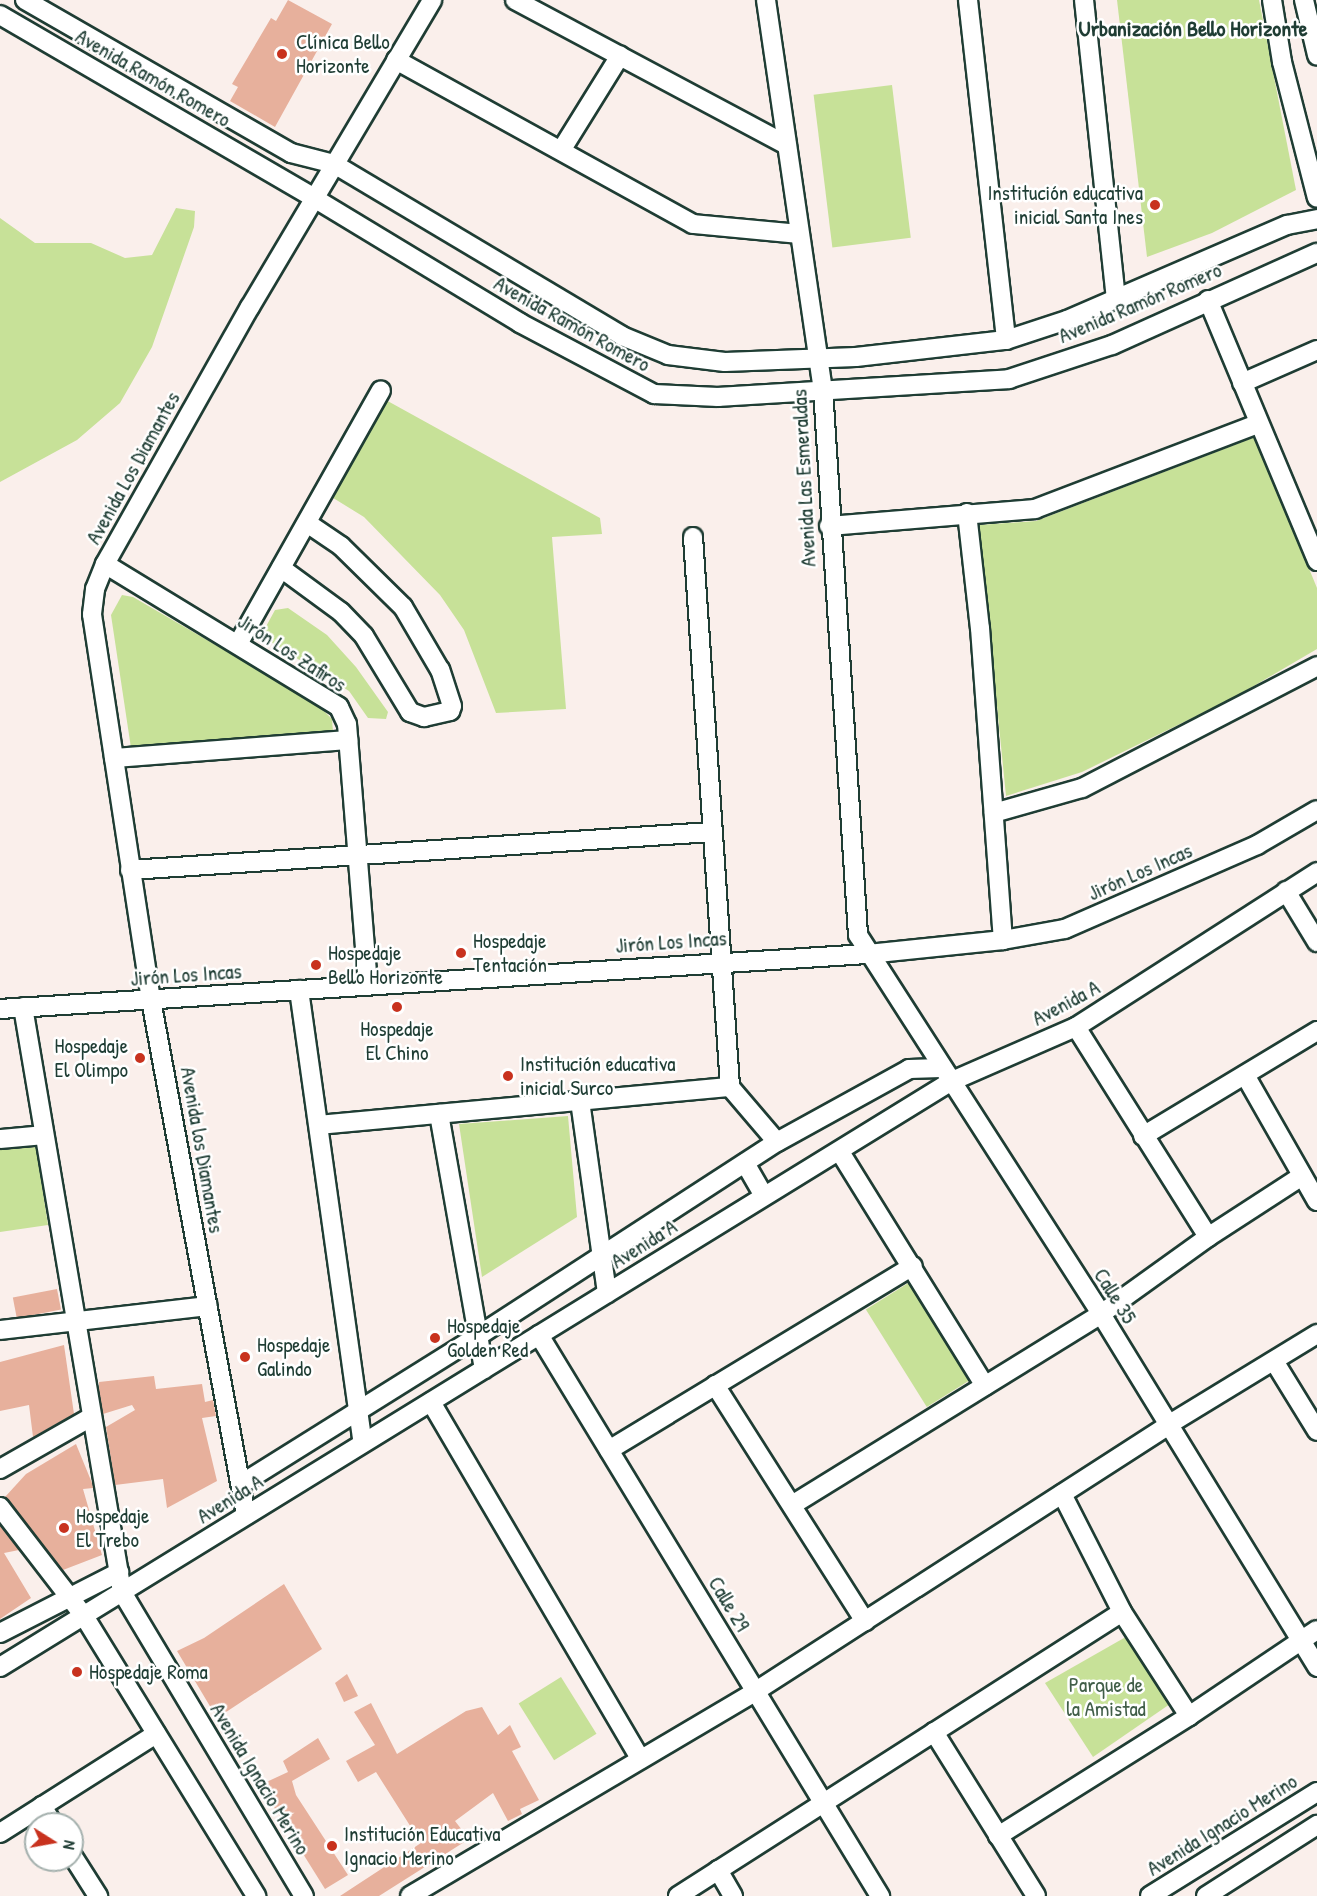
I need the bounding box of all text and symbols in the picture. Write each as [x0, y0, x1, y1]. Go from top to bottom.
district label: Urbanización Bello Horizonte [1079, 16, 1307, 42]
street label: Avenida Ramón Romero [71, 23, 235, 133]
place label: Clínica Bello Horizonte [296, 29, 390, 79]
marker: Clínica Bello Horizonte [273, 45, 291, 63]
place label: Institución educativa inicial Santa Ines [987, 180, 1143, 230]
marker: Institución educativa inicial Santa Ines [1148, 198, 1162, 212]
street label: Avenida Ramón Romero [1055, 257, 1225, 349]
street label: Avenida Ramón Romero [490, 271, 654, 377]
street label: Avenida Los Diamantes [81, 387, 185, 549]
street label: Avenida Las Esmeraldas [787, 389, 821, 567]
street label: Jirón Los Zafiros [233, 609, 351, 697]
street label: Jirón Los Incas [1084, 838, 1196, 906]
street label: Jirón Los Incas [615, 926, 727, 958]
place label: Hospedaje Tentación [473, 928, 547, 978]
place label: Hospedaje Bello Horizonte [328, 940, 443, 990]
marker: Hospedaje Tentación [454, 946, 468, 960]
marker: Hospedaje Bello Horizonte [309, 958, 323, 972]
street label: Jirón Los Incas [130, 959, 242, 991]
street label: Avenida A [1028, 975, 1104, 1031]
marker: Hospedaje El Chino [390, 1000, 404, 1014]
place label: Hospedaje El Chino [360, 1016, 434, 1066]
place label: Hospedaje El Olimpo [55, 1033, 128, 1083]
marker: Hospedaje El Olimpo [133, 1051, 147, 1065]
place label: Institución educativa inicial Surco [520, 1051, 676, 1101]
street label: Avenida los Diamantes [175, 1065, 229, 1235]
marker: Institución educativa inicial Surco [501, 1069, 515, 1083]
street label: Avenida A [606, 1214, 682, 1274]
street label: Calle 35 [1088, 1264, 1142, 1328]
place label: Hospedaje Golden Red [447, 1313, 528, 1363]
marker: Hospedaje Golden Red [428, 1331, 442, 1345]
place label: Hospedaje Galindo [257, 1332, 330, 1382]
marker: Hospedaje Galindo [238, 1350, 252, 1364]
street label: Avenida A [192, 1469, 268, 1529]
place label: Hospedaje El Trebo [76, 1503, 149, 1553]
marker: Hospedaje El Trebo [57, 1521, 71, 1535]
street label: Calle 29 [703, 1572, 755, 1636]
place label: Hospedaje Roma [89, 1659, 208, 1685]
marker: Hospedaje Roma [70, 1665, 84, 1679]
park label: Parque de la Amistad [1066, 1672, 1146, 1722]
street label: Avenida Ignacio Merino [205, 1699, 315, 1859]
street label: Avenida Ignacio Merino [1142, 1769, 1302, 1881]
north arrow [24, 1812, 84, 1872]
place label: Institución Educativa Ignacio Merino [344, 1821, 501, 1871]
text: N [58, 1839, 81, 1851]
marker: Institución Educativa Ignacio Merino [325, 1839, 339, 1853]

